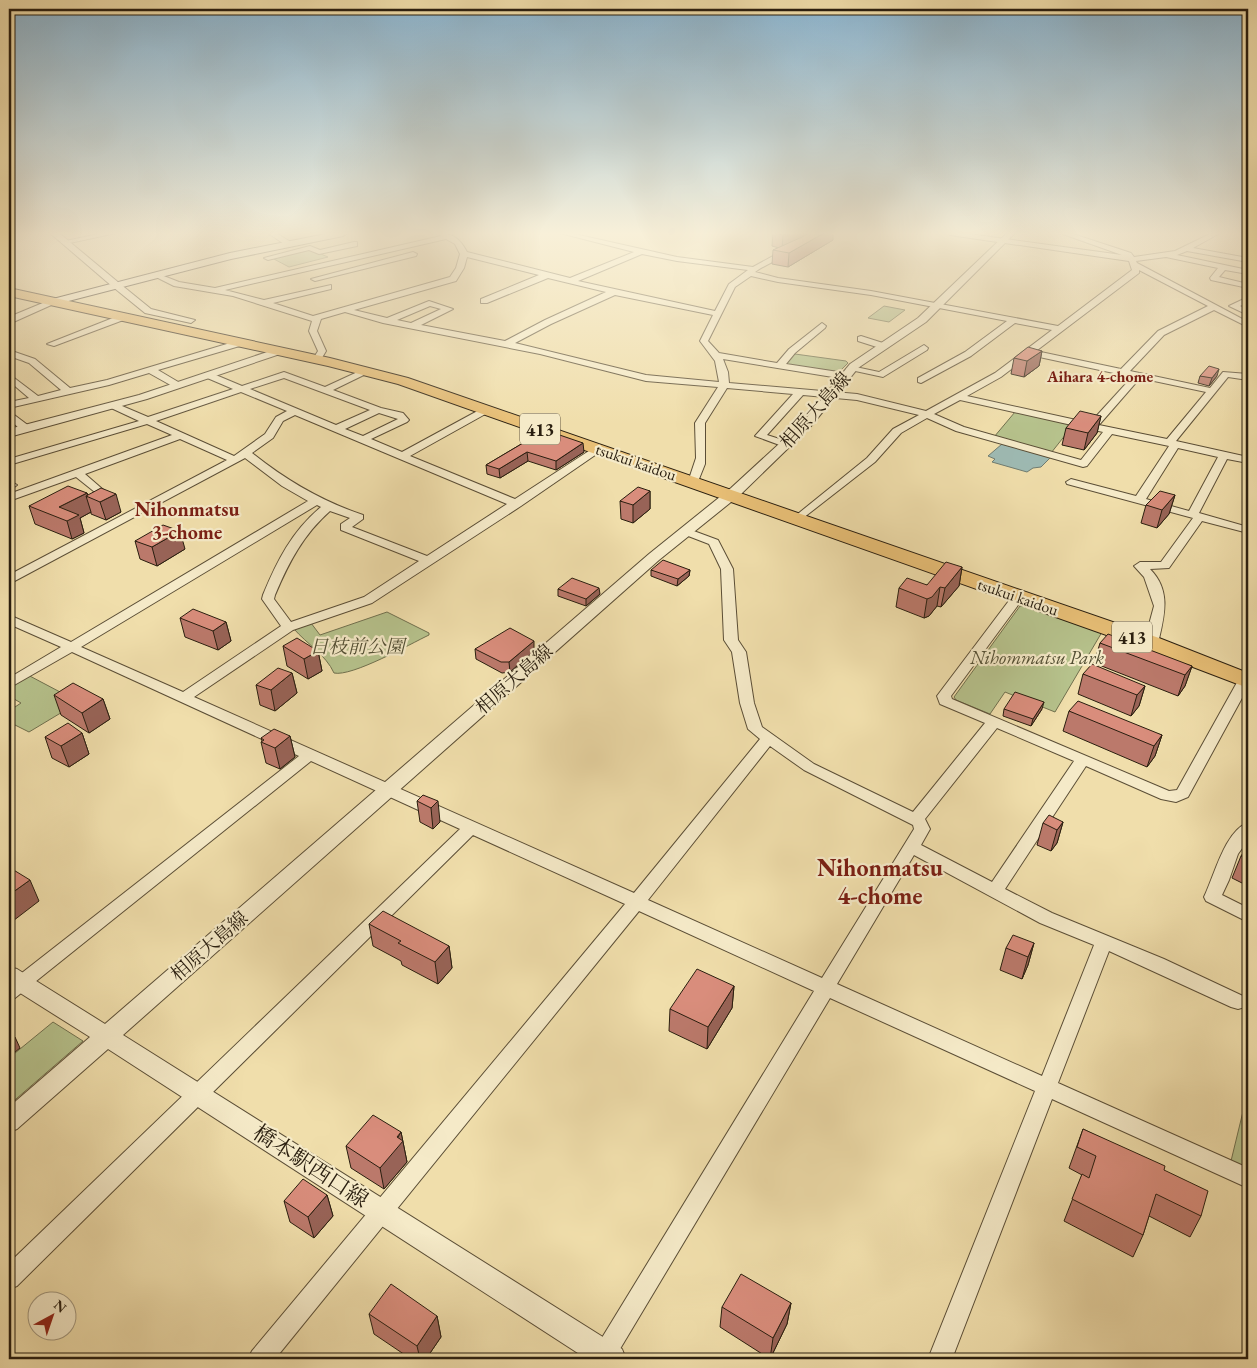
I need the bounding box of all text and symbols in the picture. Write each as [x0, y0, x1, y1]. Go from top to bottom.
street label: 相原大島線 [774, 366, 856, 454]
district label: Aihara 4-chome [1046, 366, 1153, 387]
road number: 413 [520, 414, 560, 444]
street label: tsukui kaidou [593, 438, 680, 486]
district label: Nihonmatsu 3-chome [135, 496, 239, 545]
street label: tsukui kaidou [975, 573, 1062, 621]
road number: 413 [1112, 622, 1152, 652]
park label: 日枝前公園 [309, 634, 407, 659]
street label: 相原大島線 [470, 638, 558, 720]
park label: Nihommatsu Park [969, 645, 1104, 670]
district label: Nihonmatsu 4-chome [817, 852, 944, 911]
street label: 相原大島線 [165, 905, 253, 987]
street label: 橋本駅西口線 [248, 1118, 374, 1214]
north arrow [28, 1290, 78, 1340]
text: N [50, 1296, 71, 1317]

